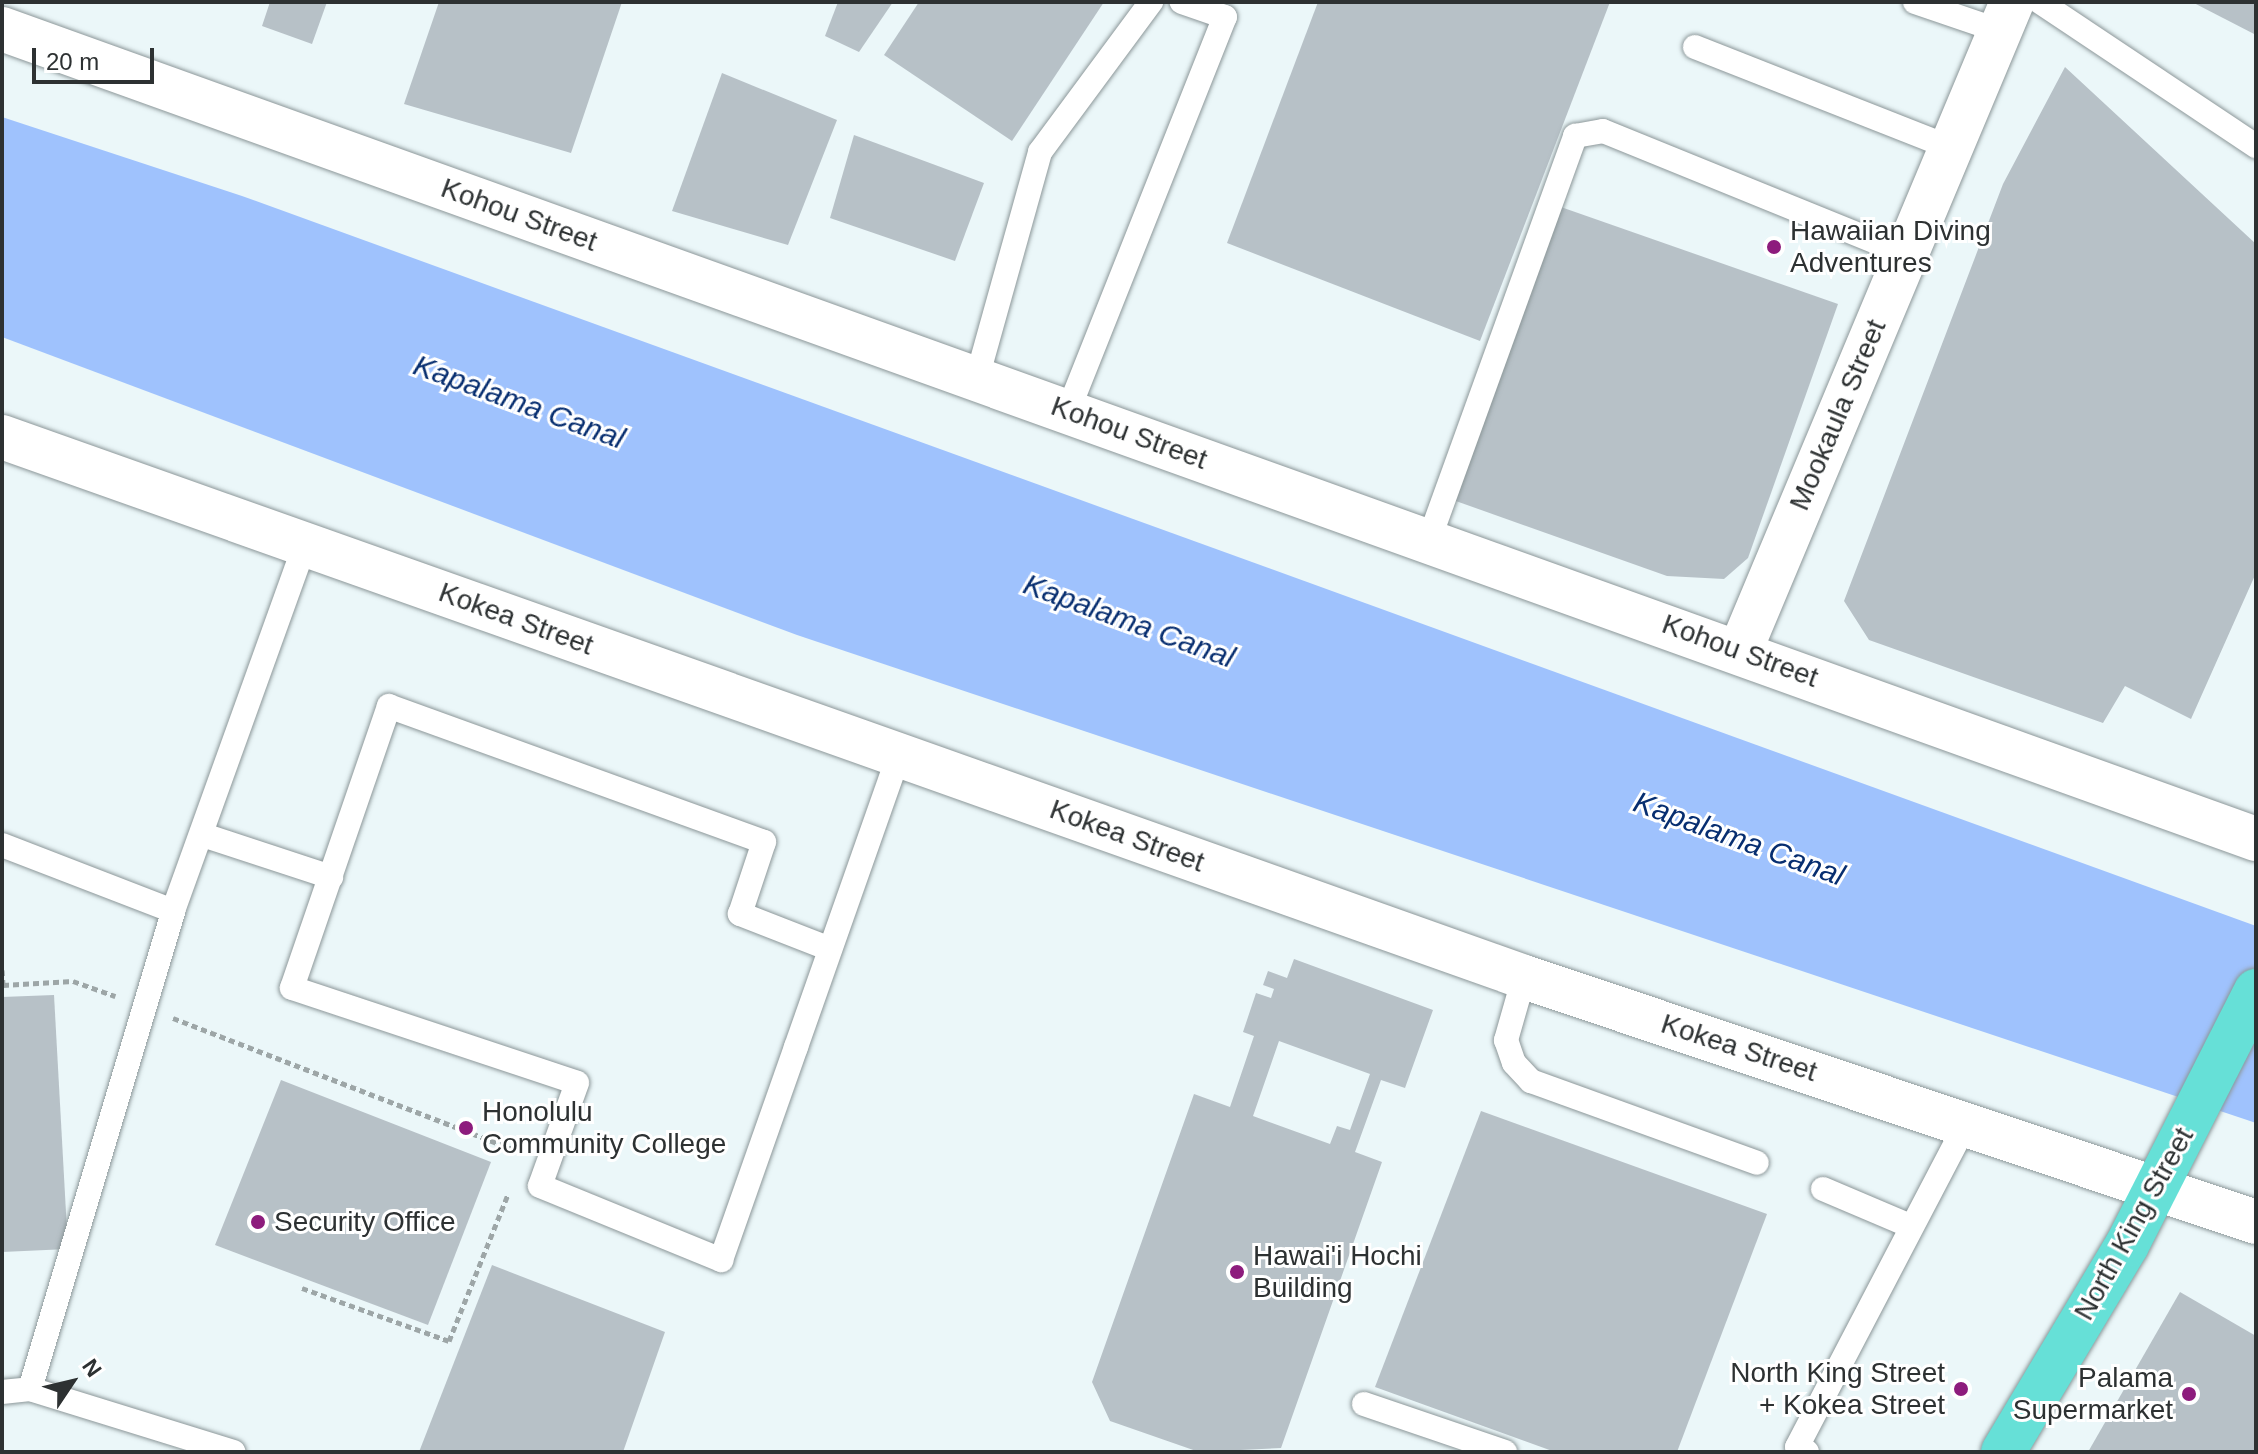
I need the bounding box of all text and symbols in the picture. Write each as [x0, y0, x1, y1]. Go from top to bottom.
scale bar [36, 32, 158, 82]
text: 20 m [46, 48, 99, 75]
street label: Kohou Street [436, 171, 602, 259]
place label: Hawaiian Diving Adventures [1790, 214, 1991, 280]
marker: Hawaiian Diving Adventures [1765, 238, 1783, 256]
street label: Mookaula Street [1783, 315, 1893, 515]
water label: Kapalama Canal [409, 347, 629, 457]
street label: Kohou Street [1046, 389, 1212, 477]
water label: Kapalama Canal [1019, 566, 1239, 676]
street label: Kokea Street [434, 576, 598, 662]
street label: Kohou Street [1657, 607, 1823, 695]
water label: Kapalama Canal [1629, 784, 1849, 894]
street label: Kokea Street [1045, 793, 1209, 879]
street label: Kokea Street [1657, 1007, 1821, 1089]
place label: Honolulu Community College [482, 1095, 726, 1161]
marker: Honolulu Community College [457, 1119, 475, 1137]
street label: North King Street [2067, 1122, 2201, 1326]
place label: Security Office [274, 1205, 456, 1239]
marker: Security Office [249, 1213, 267, 1231]
place label: Hawai'i Hochi Building [1253, 1239, 1422, 1305]
marker: Hawai'i Hochi Building [1228, 1263, 1246, 1281]
north arrow [32, 1342, 112, 1422]
text: N [77, 1354, 107, 1382]
place label: North King Street + Kokea Street [1730, 1356, 1945, 1422]
place label: Palama Supermarket [2013, 1361, 2173, 1427]
marker: North King Street + Kokea Street [1952, 1380, 1970, 1398]
marker: Palama Supermarket [2180, 1385, 2198, 1403]

